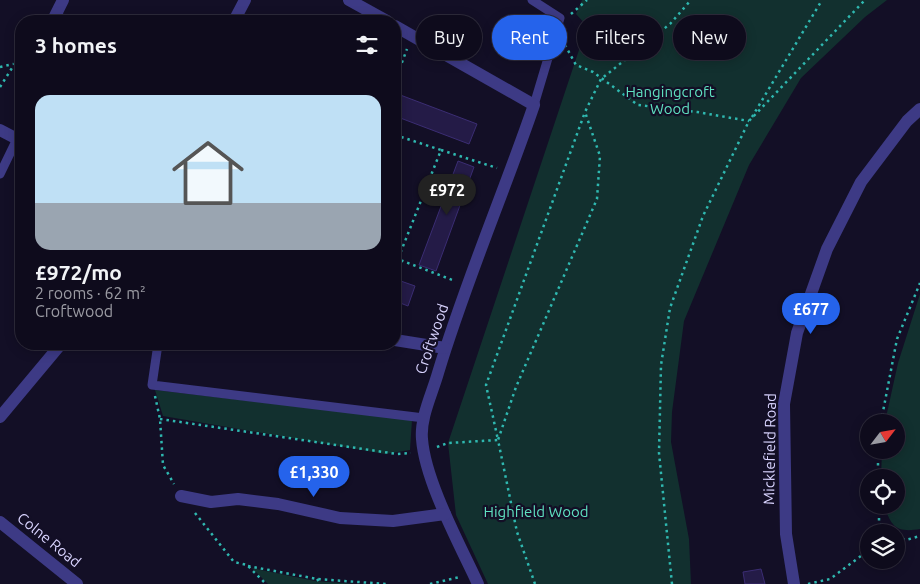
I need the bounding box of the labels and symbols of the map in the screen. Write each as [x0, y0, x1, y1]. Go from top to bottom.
park label: Hangingcroft Wood [625, 83, 715, 117]
pin: £972 [417, 174, 477, 216]
pin: £677 [781, 292, 841, 335]
street label: Croftwood [412, 301, 451, 376]
street label: Micklefield Road [760, 393, 779, 505]
north arrow [860, 414, 905, 459]
pin: £1,330 [273, 456, 355, 498]
park label: Highfield Wood [483, 503, 589, 520]
street label: Colne Road [14, 509, 84, 570]

